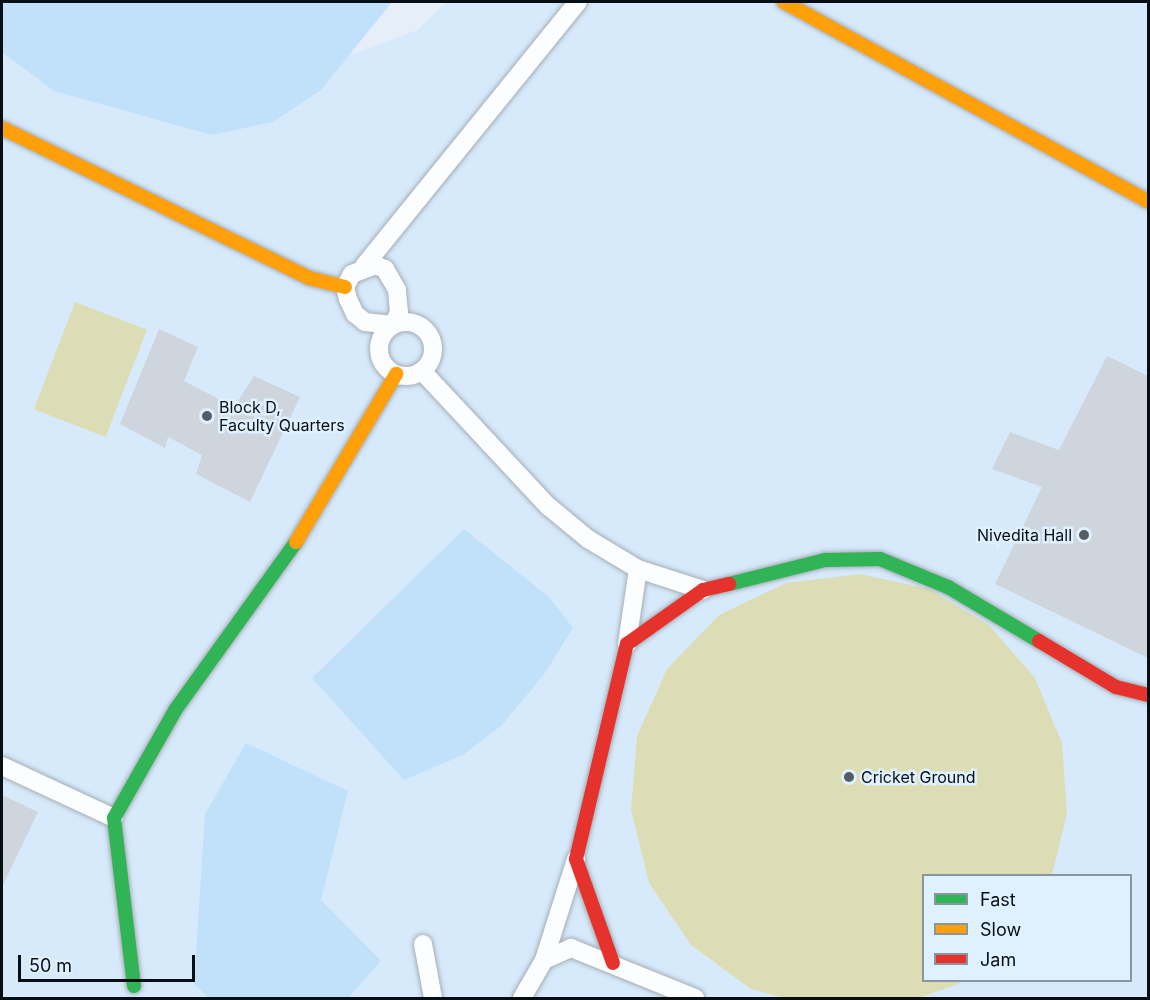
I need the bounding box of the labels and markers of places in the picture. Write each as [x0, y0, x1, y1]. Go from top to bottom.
place label: Block D, Faculty Quarters [219, 397, 345, 435]
marker: Block D, Faculty Quarters [200, 409, 214, 423]
place label: Nivedita Hall [977, 525, 1072, 545]
marker: Nivedita Hall [1077, 528, 1091, 542]
place label: Cricket Ground [861, 767, 975, 787]
marker: Cricket Ground [842, 770, 856, 784]

